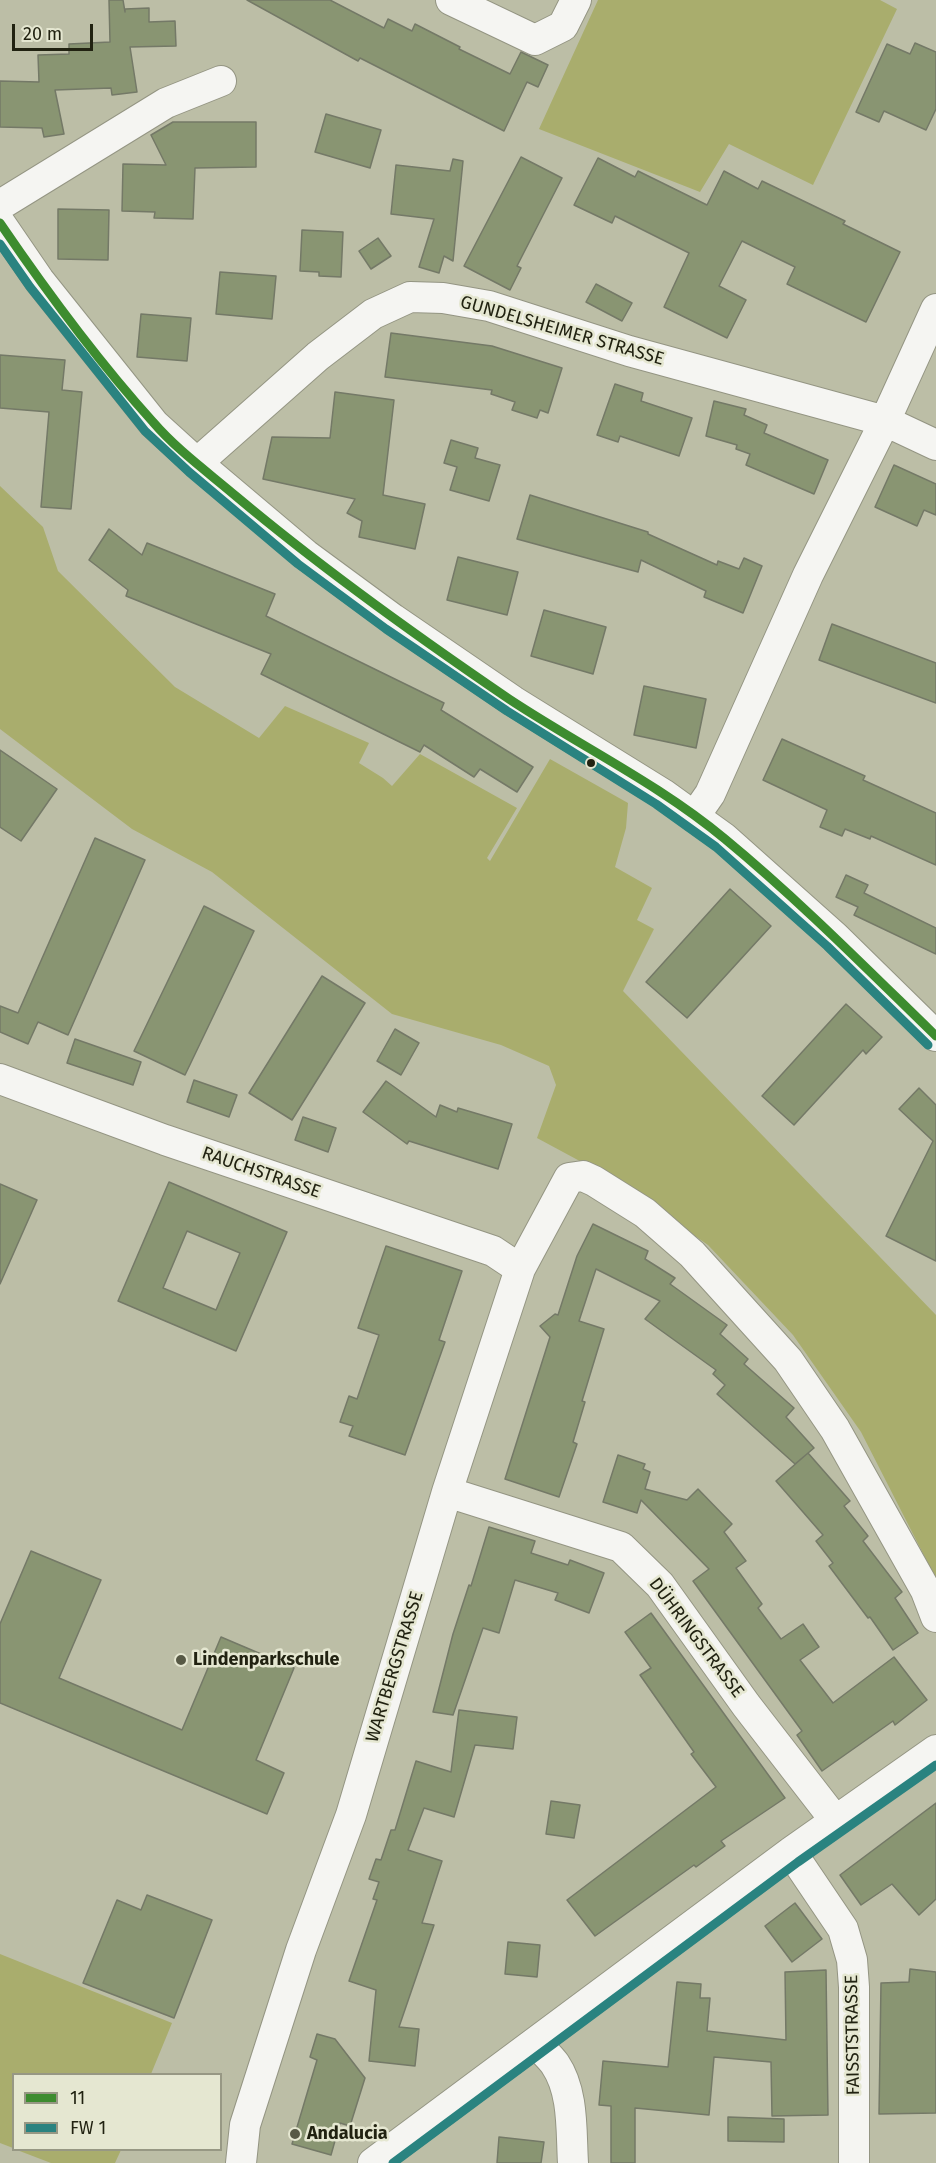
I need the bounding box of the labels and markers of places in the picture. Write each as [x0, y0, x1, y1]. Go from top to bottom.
unlabelled marker [585, 757, 597, 769]
place label: Lindenparkschule [193, 1649, 340, 1671]
marker: Lindenparkschule [174, 1653, 188, 1667]
place label: Andalucia [307, 2123, 388, 2145]
marker: Andalucia [288, 2127, 302, 2141]

